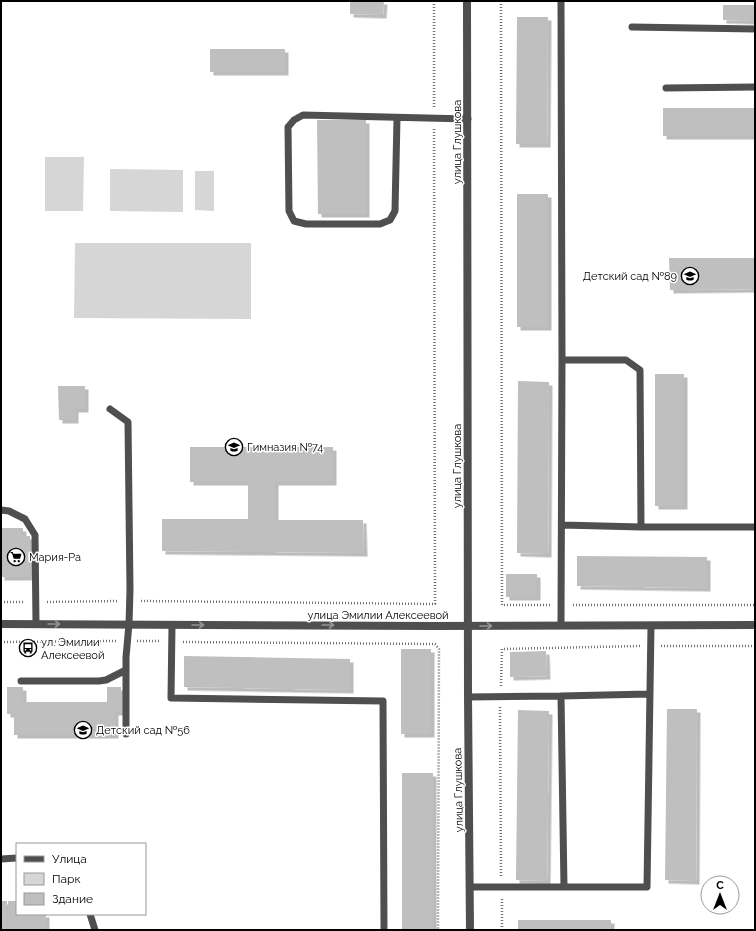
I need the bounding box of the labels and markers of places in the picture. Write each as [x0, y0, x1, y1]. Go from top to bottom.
school or university icon: Детский сад №89 [680, 266, 700, 286]
place label: Детский сад №89 [583, 270, 677, 283]
school or university icon: Гимназия №74 [224, 437, 244, 457]
place label: Гимназия №74 [247, 441, 323, 454]
supermarket icon: Мария-Ра [6, 547, 26, 567]
place label: Мария-Ра [29, 551, 81, 564]
place label: ул. Эмилии Алексеевой [41, 636, 104, 662]
bus stop icon: ул. Эмилии Алексеевой [18, 638, 38, 658]
school or university icon: Детский сад №56 [73, 720, 93, 740]
place label: Детский сад №56 [96, 724, 190, 737]

